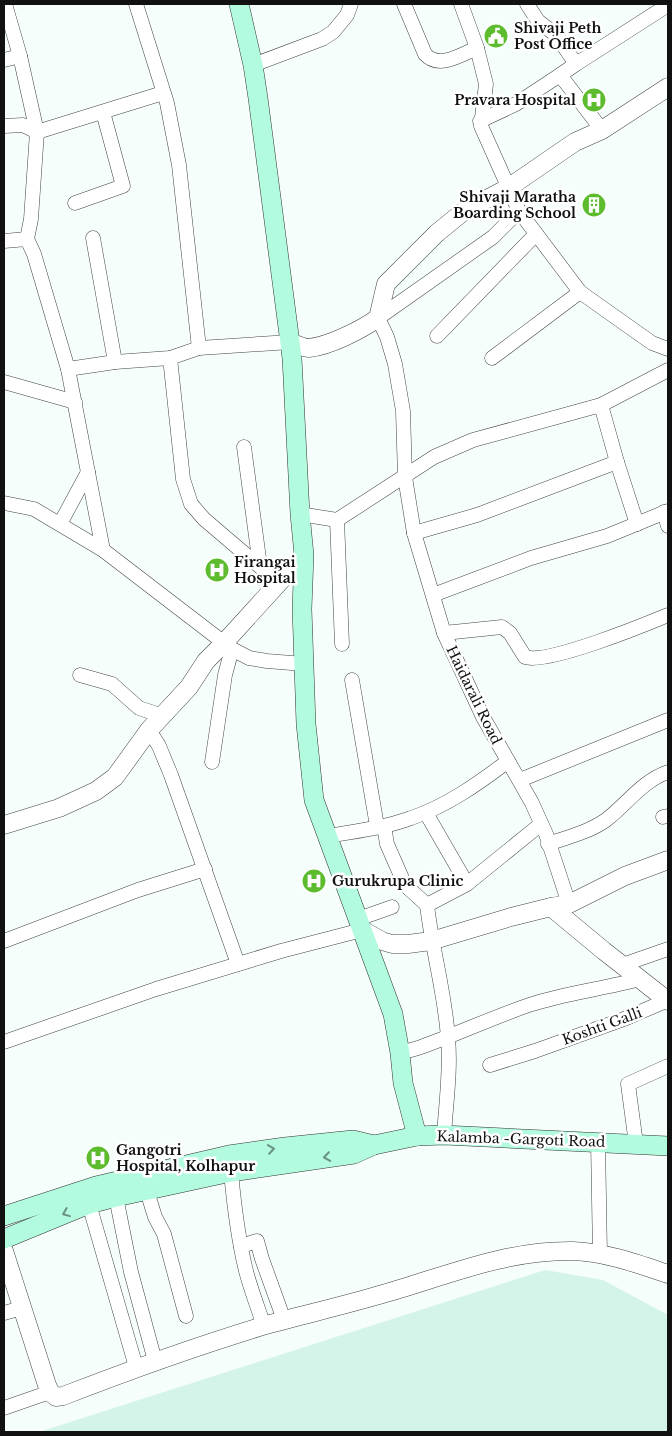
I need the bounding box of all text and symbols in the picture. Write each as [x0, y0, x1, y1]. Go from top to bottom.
place label: Shivaji Peth Post Office [514, 19, 601, 53]
public building icon: Shivaji Peth Post Office [483, 23, 509, 49]
hospital icon: Pravara Hospital [581, 87, 607, 113]
place label: Pravara Hospital [454, 91, 576, 109]
place label: Shivaji Maratha Boarding School [453, 188, 576, 222]
building icon: Shivaji Maratha Boarding School [581, 192, 607, 218]
place label: Firangai Hospital [234, 553, 296, 587]
hospital icon: Firangai Hospital [204, 557, 230, 583]
street label: Haidarali Road [442, 643, 506, 748]
hospital icon: Gurukrupa Clinic [301, 868, 327, 894]
place label: Gurukrupa Clinic [332, 872, 464, 890]
street label: Koshti Galli [560, 1003, 645, 1049]
street label: Kalamba -Gargoti Road [436, 1127, 606, 1151]
place label: Gangotri Hospital, Kolhapur [116, 1141, 255, 1175]
hospital icon: Gangotri Hospital, Kolhapur [85, 1145, 111, 1171]
one-way arrow [267, 1145, 276, 1155]
one-way arrow [323, 1152, 332, 1162]
one-way arrow [63, 1207, 71, 1217]

